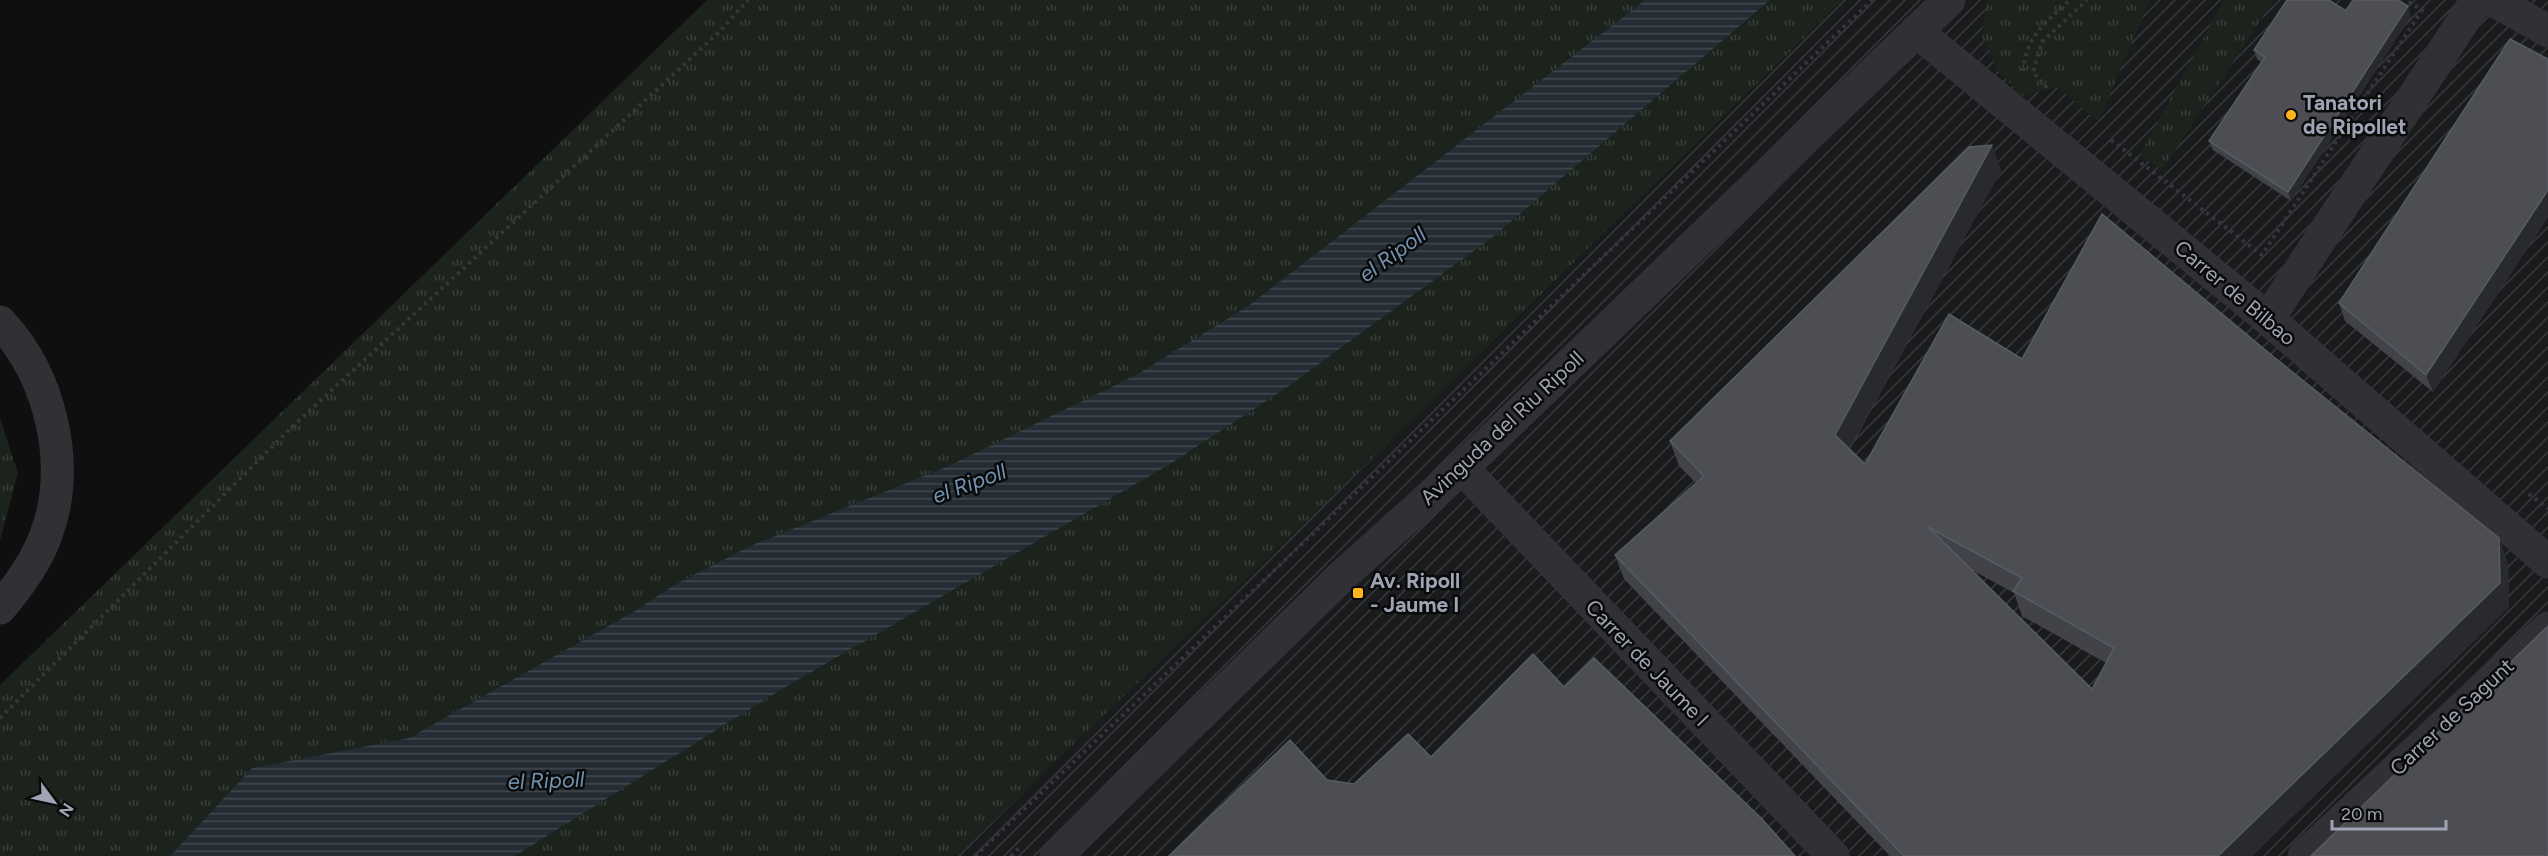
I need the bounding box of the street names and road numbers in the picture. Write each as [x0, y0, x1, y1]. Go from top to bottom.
street label: Carrer de Bilbao [2170, 235, 2301, 350]
street label: Avinguda del Riu Ripoll [1415, 345, 1588, 510]
street label: Carrer de Jaume I [1581, 594, 1714, 731]
street label: Carrer de Sagunt [2385, 653, 2519, 780]

